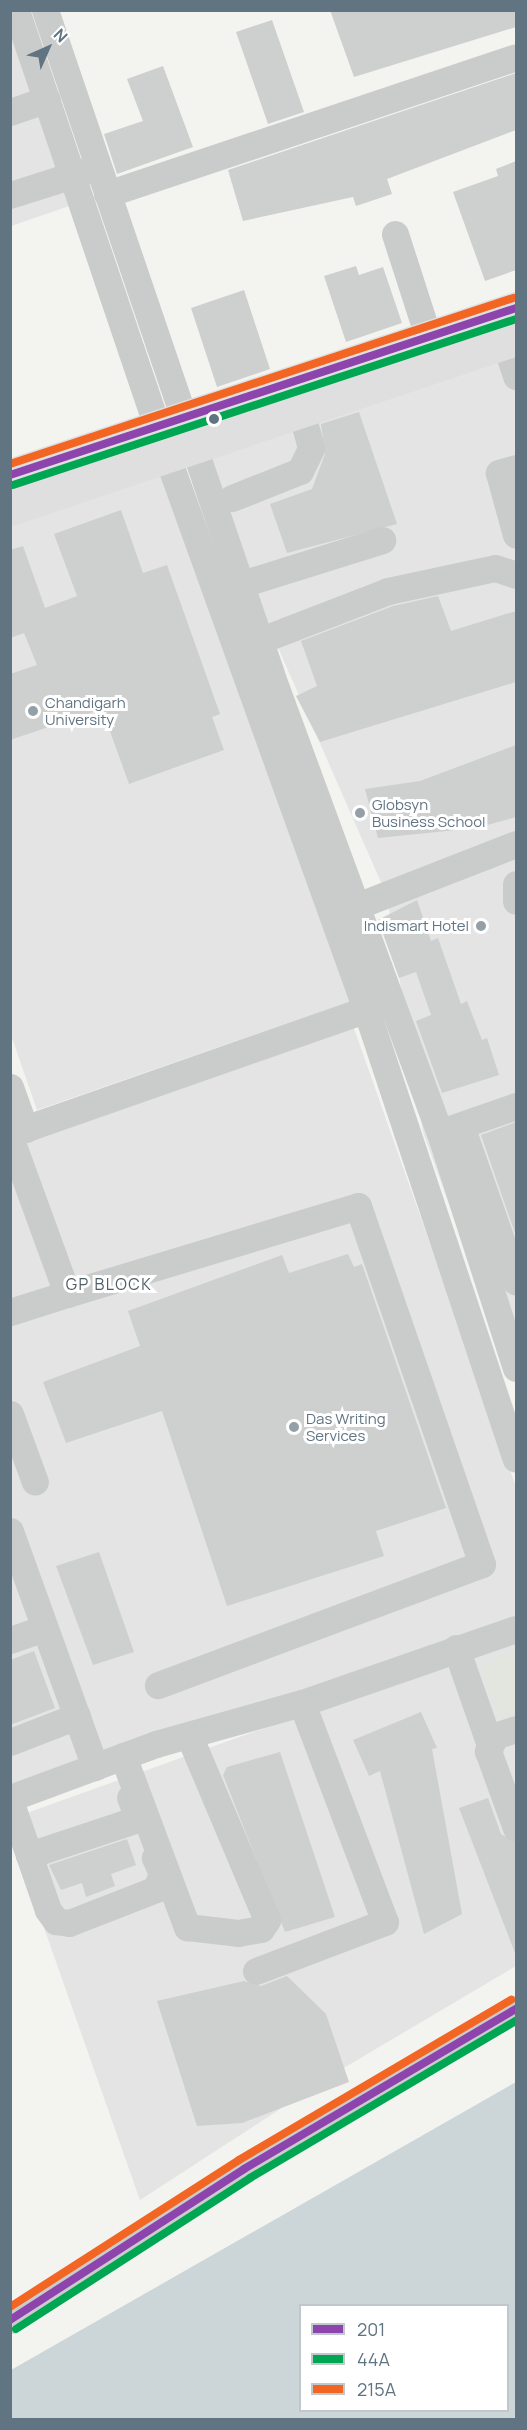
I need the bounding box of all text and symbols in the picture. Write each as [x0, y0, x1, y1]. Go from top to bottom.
north arrow [18, 18, 78, 78]
text: N [49, 23, 73, 47]
unlabelled marker [208, 413, 220, 425]
place label: Chandigarh University [45, 693, 126, 728]
marker: Chandigarh University [26, 704, 40, 718]
place label: Globsyn Business School [372, 795, 486, 830]
marker: Globsyn Business School [353, 806, 367, 820]
place label: Indismart Hotel [364, 917, 469, 935]
marker: Indismart Hotel [474, 919, 488, 933]
district label: GP BLOCK [66, 1274, 152, 1294]
place label: Das Writing Services [306, 1409, 386, 1444]
marker: Das Writing Services [287, 1420, 301, 1434]
legend [299, 2304, 509, 2412]
text: 201 [357, 2317, 385, 2341]
text: 44A [357, 2347, 390, 2371]
text: 215A [357, 2377, 396, 2401]

